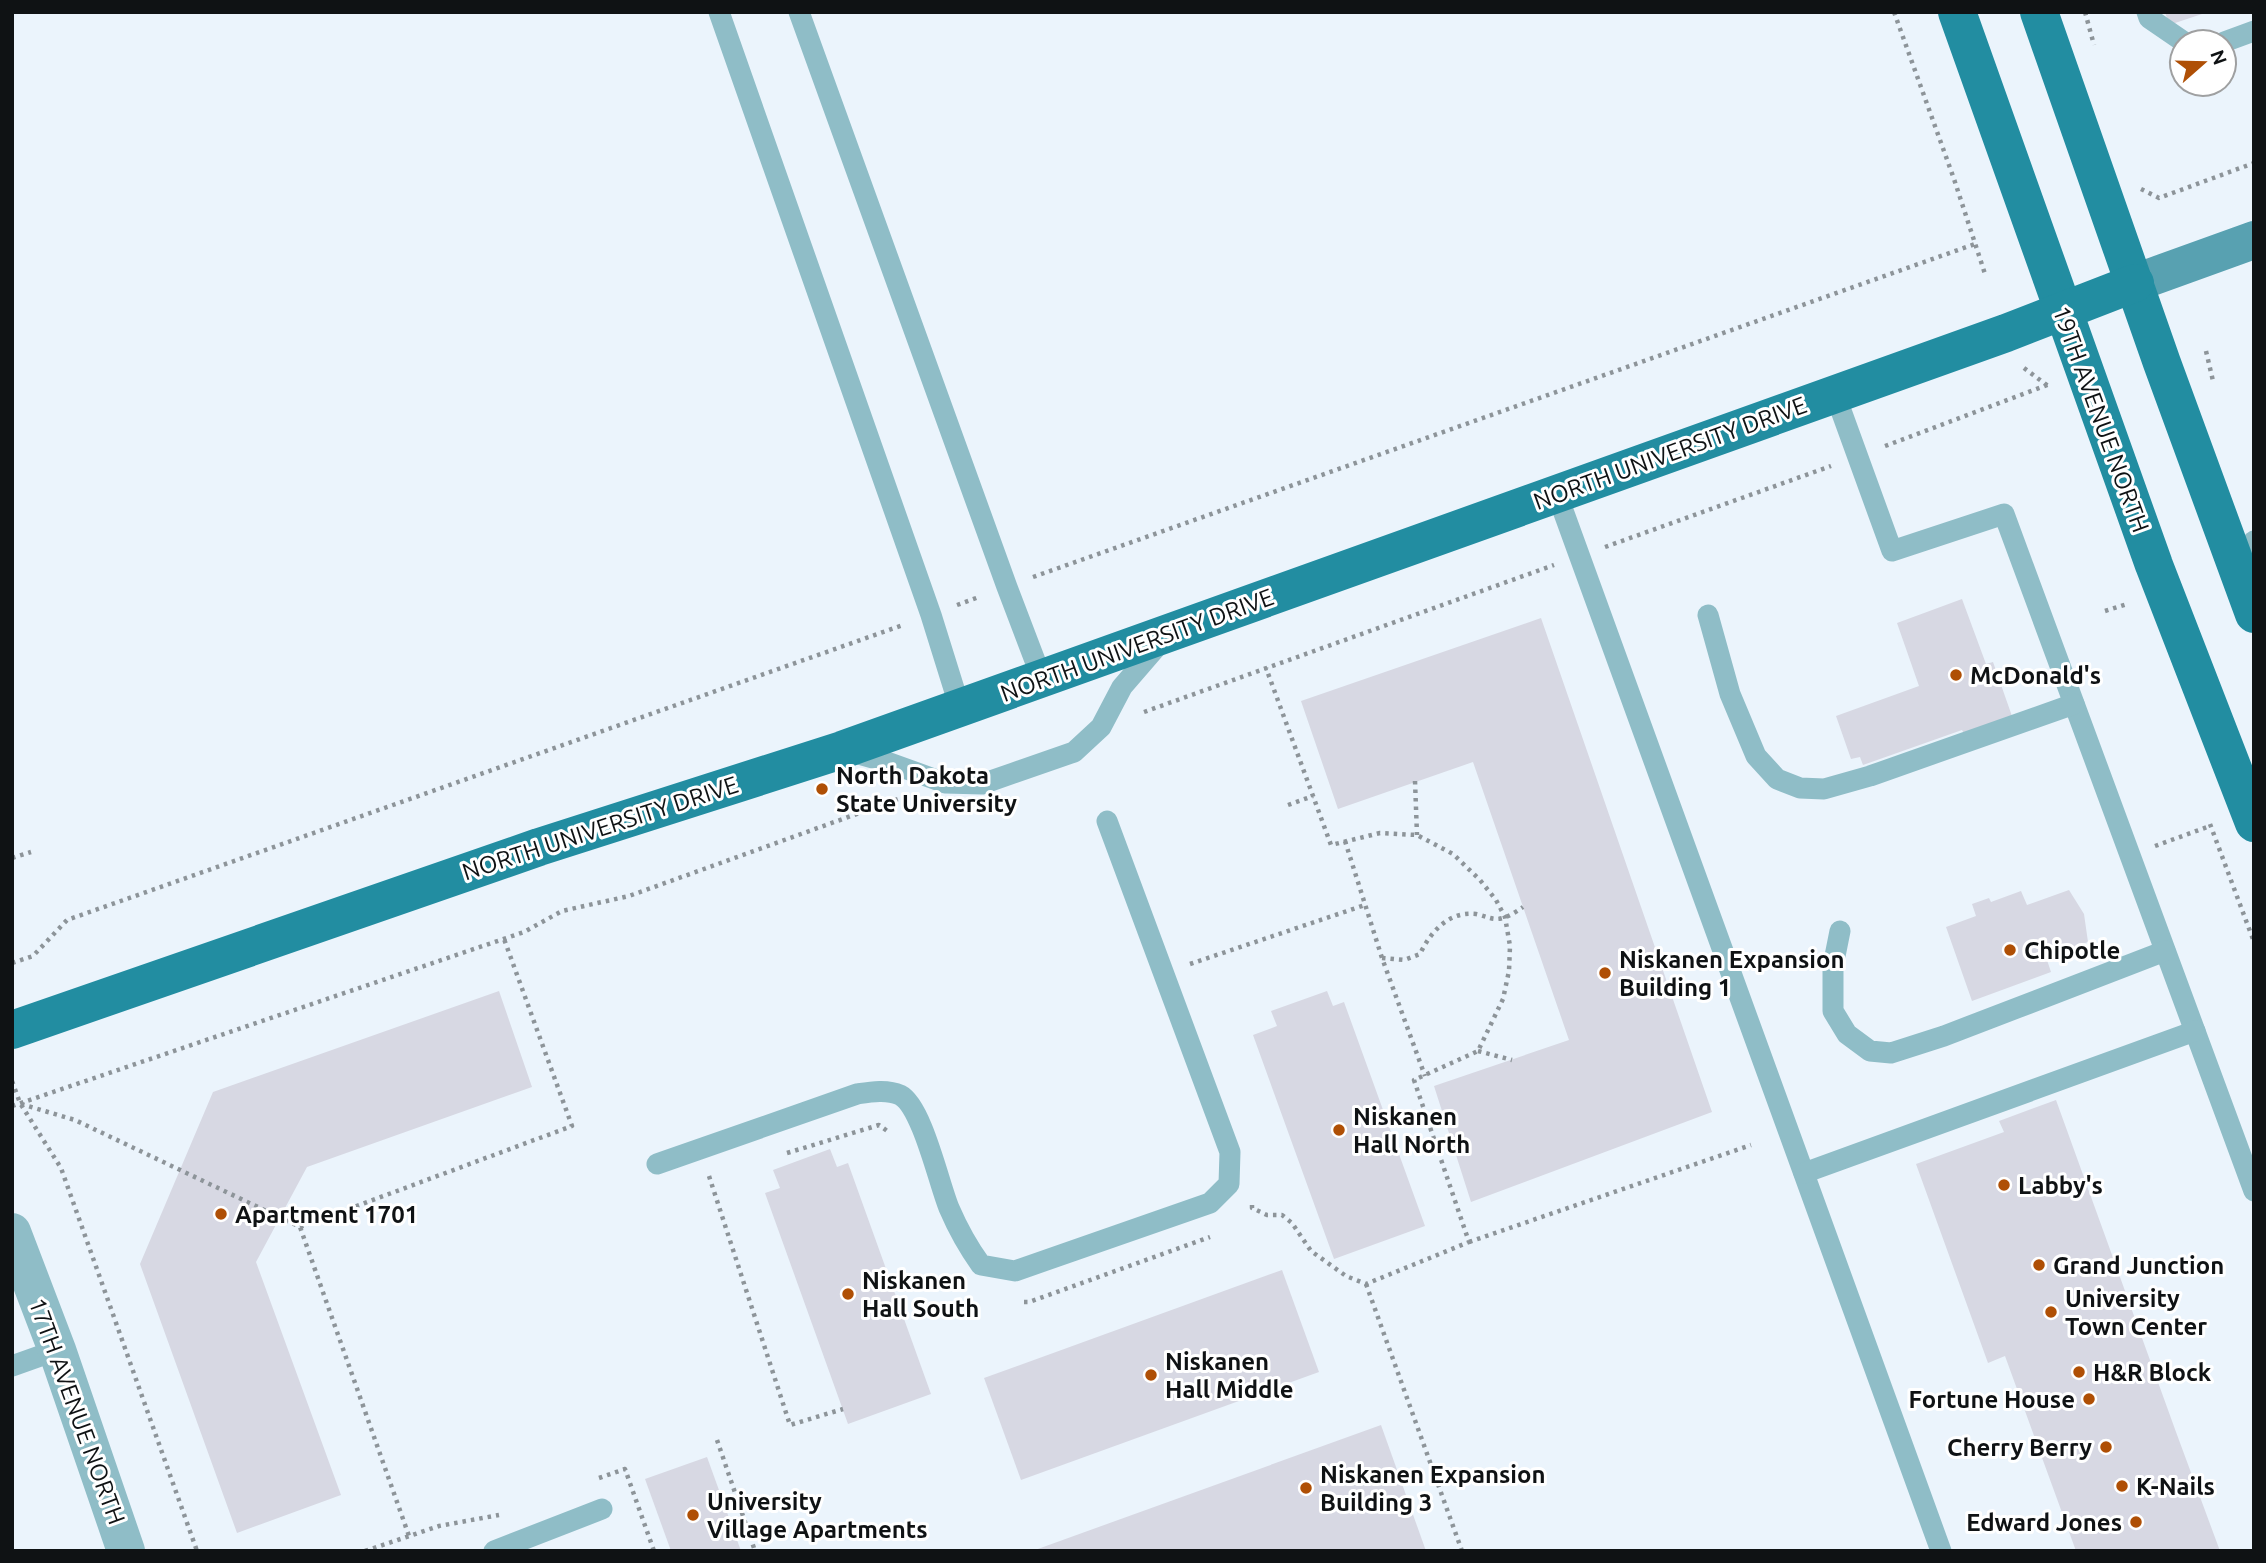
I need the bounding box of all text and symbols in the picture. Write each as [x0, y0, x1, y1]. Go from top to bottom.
north arrow [2168, 28, 2238, 98]
text: N [2206, 47, 2232, 68]
street label: 19TH AVENUE NORTH [2047, 302, 2155, 536]
street label: NORTH UNIVERSITY DRIVE [1530, 391, 1810, 515]
street label: NORTH UNIVERSITY DRIVE [997, 583, 1277, 707]
place label: McDonald's [1970, 662, 2101, 689]
marker: McDonald's [1948, 667, 1964, 683]
place label: North Dakota State University [836, 762, 1017, 817]
street label: NORTH UNIVERSITY DRIVE [459, 771, 741, 885]
marker: North Dakota State University [814, 781, 830, 797]
place label: Chipotle [2024, 937, 2120, 964]
marker: Chipotle [2002, 942, 2018, 958]
place label: Niskanen Expansion Building 1 [1619, 946, 1844, 1001]
marker: Niskanen Expansion Building 1 [1597, 965, 1613, 981]
place label: Niskanen Hall North [1353, 1103, 1470, 1158]
marker: Niskanen Hall North [1331, 1122, 1347, 1138]
place label: Labby's [2018, 1172, 2103, 1199]
marker: Labby's [1996, 1177, 2012, 1193]
place label: Apartment 1701 [235, 1201, 418, 1228]
marker: Apartment 1701 [213, 1206, 229, 1222]
place label: Grand Junction [2053, 1252, 2224, 1279]
marker: Grand Junction [2031, 1257, 2047, 1273]
place label: Niskanen Hall South [862, 1267, 979, 1322]
place label: University Town Center [2065, 1285, 2207, 1340]
marker: Niskanen Hall South [840, 1286, 856, 1302]
street label: 17TH AVENUE NORTH [23, 1294, 131, 1528]
marker: University Town Center [2043, 1304, 2059, 1320]
place label: Niskanen Hall Middle [1165, 1348, 1294, 1403]
place label: H&R Block [2093, 1359, 2212, 1386]
marker: H&R Block [2071, 1364, 2087, 1380]
marker: Niskanen Hall Middle [1143, 1367, 1159, 1383]
place label: Fortune House [1908, 1386, 2075, 1413]
marker: Fortune House [2081, 1391, 2097, 1407]
place label: Cherry Berry [1947, 1434, 2092, 1461]
marker: Cherry Berry [2098, 1439, 2114, 1455]
place label: Niskanen Expansion Building 3 [1320, 1461, 1545, 1516]
place label: K-Nails [2136, 1473, 2215, 1500]
marker: K-Nails [2114, 1478, 2130, 1494]
marker: Niskanen Expansion Building 3 [1298, 1480, 1314, 1496]
place label: University Village Apartments [707, 1488, 927, 1543]
marker: University Village Apartments [685, 1507, 701, 1523]
place label: Edward Jones [1966, 1509, 2122, 1536]
marker: Edward Jones [2128, 1514, 2144, 1530]

